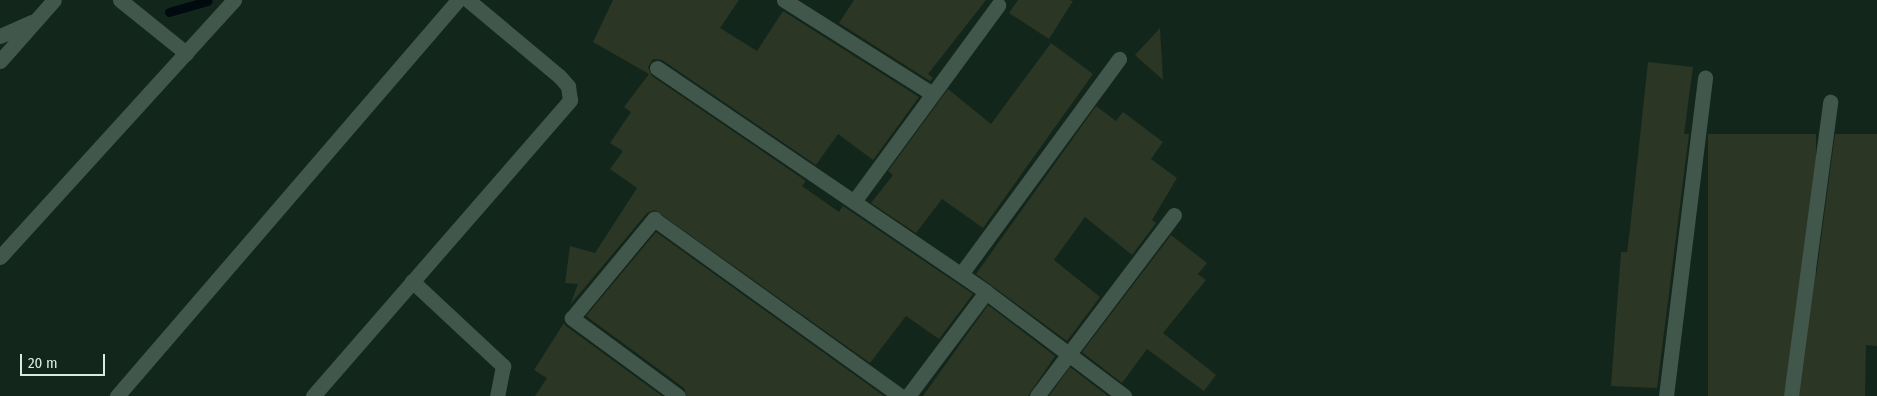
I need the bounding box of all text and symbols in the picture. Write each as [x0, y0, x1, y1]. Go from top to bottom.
scale bar [22, 344, 108, 376]
text: 20 m [28, 354, 58, 372]

